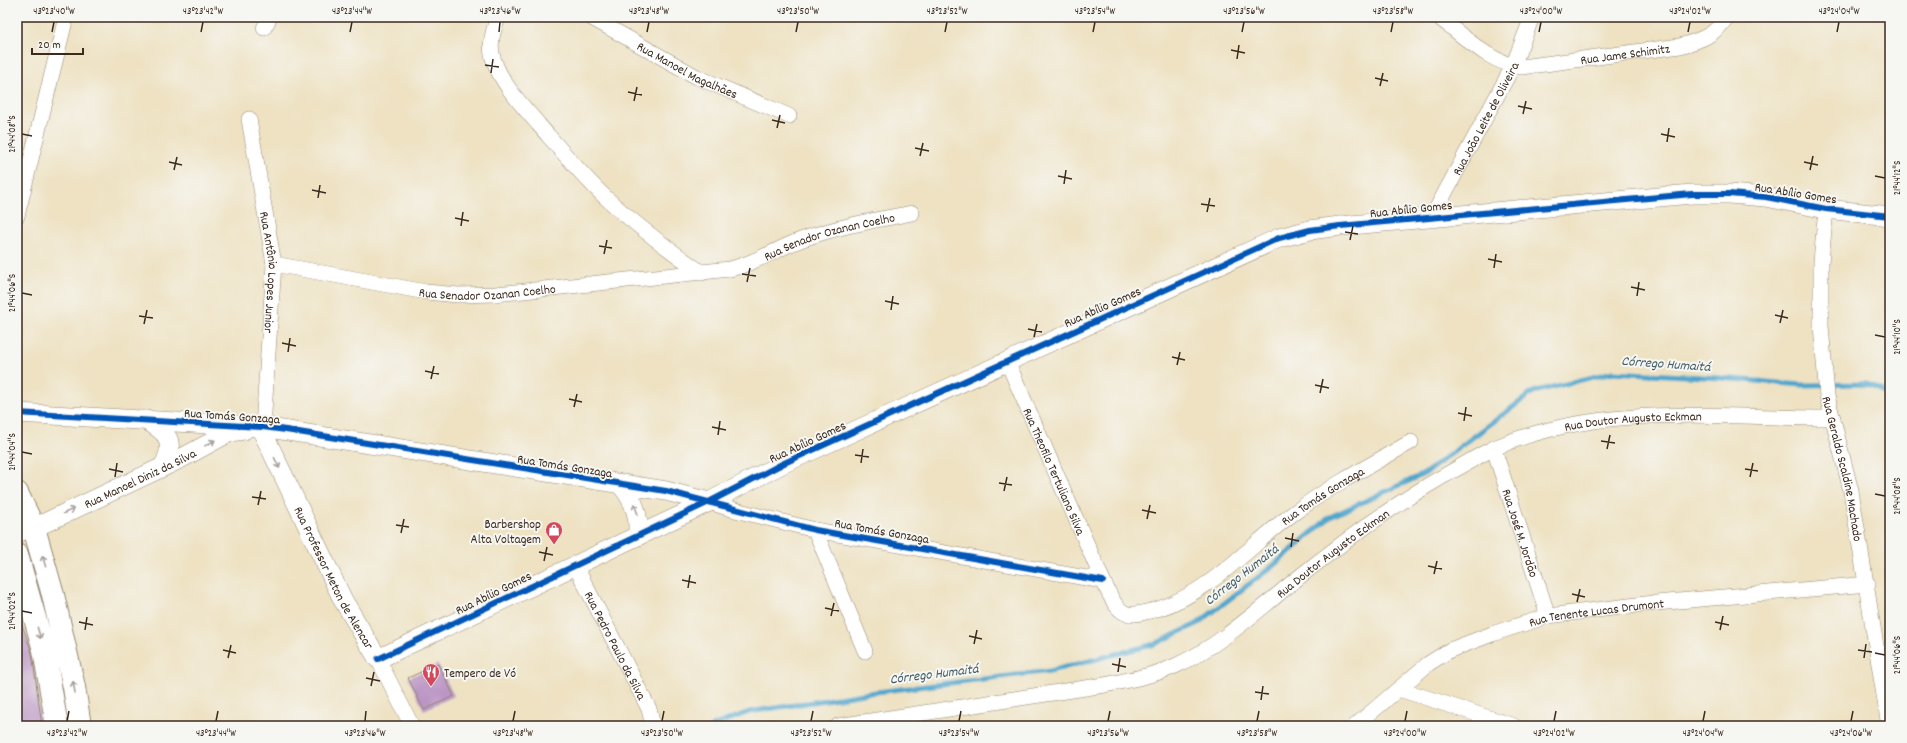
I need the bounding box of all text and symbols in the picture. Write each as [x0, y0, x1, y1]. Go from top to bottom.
text: 43°23'40"W [33, 5, 75, 19]
text: 43°23'42"W [183, 5, 223, 19]
text: 43°23'44"W [332, 5, 372, 19]
text: 43°23'46"W [480, 5, 521, 19]
text: 43°23'48"W [629, 5, 669, 19]
text: 43°23'50"W [777, 5, 819, 19]
text: 43°23'52"W [927, 5, 968, 19]
text: 43°23'54"W [1075, 5, 1116, 19]
text: 43°23'56"W [1223, 5, 1265, 19]
text: 43°23'58"W [1373, 5, 1414, 19]
text: 43°24'00"W [1520, 5, 1563, 19]
text: 43°24'02"W [1669, 5, 1711, 19]
text: 43°24'04"W [1818, 5, 1860, 19]
scale bar [32, 30, 83, 56]
text: 20 m [38, 37, 61, 54]
street label: Rua Manoel Magalhães [633, 38, 740, 105]
street label: Rua Jame Schimitz [1580, 40, 1671, 71]
street label: Rua João Leite de Oliveira [1449, 59, 1526, 180]
text: 21°44'08"S [6, 115, 20, 153]
text: 21°44'12"S [1891, 161, 1905, 195]
street label: Rua Abílio Gomes [1753, 179, 1838, 210]
street label: Rua Abílio Gomes [1369, 197, 1453, 224]
street label: Rua Senador Ozanan Coelho [761, 209, 897, 267]
street label: Rua Antônio Lopes Junior [253, 210, 281, 334]
text: 21°44'06"S [6, 274, 20, 312]
street label: Rua Senador Ozanan Coelho [417, 281, 557, 307]
street label: Rua Abílio Gomes [1061, 283, 1145, 334]
text: 21°44'10"S [1891, 319, 1905, 355]
water label: Córrego Humaitá [1621, 352, 1713, 378]
street label: Rua Geraldo Scaldine Machado [1815, 394, 1866, 543]
street label: Rua Tomás Gonzaga [183, 405, 281, 430]
street label: Rua Theofilo Tertuliano Silva [1017, 405, 1089, 539]
street label: Rua Doutor Augusto Eckman [1563, 408, 1702, 438]
street label: Rua Abílio Gomes [767, 417, 850, 469]
text: 21°44'04"S [6, 433, 20, 471]
one-way arrow [204, 438, 216, 446]
street label: Rua Manoel Diniz da Silva [82, 445, 201, 515]
street label: Rua Tomás Gonzaga [516, 451, 614, 484]
one-way arrow [274, 457, 281, 469]
street label: Rua Tomás Gonzaga [1278, 463, 1369, 531]
text: 21°44'08"S [1891, 477, 1905, 515]
street label: Rua José M. Jordão [1495, 487, 1542, 580]
one-way arrow [632, 503, 639, 516]
street label: Rua Professor Meton de Alencar [288, 504, 377, 654]
street label: Rua Doutor Augusto Eckman [1273, 505, 1394, 604]
one-way arrow [63, 507, 75, 514]
street label: Rua Tomás Gonzaga [833, 515, 931, 550]
place label: Barbershop Alta Voltagem [471, 516, 541, 550]
shop icon: Barbershop Alta Voltagem [544, 520, 564, 545]
water label: Córrego Humaitá [1201, 539, 1285, 611]
one-way arrow [40, 555, 47, 568]
street label: Rua Abílio Gomes [453, 568, 535, 621]
street label: Rua Pedro Paulo da Silva [578, 589, 650, 705]
text: 21°44'02"S [6, 592, 20, 630]
street label: Rua Tenente Lucas Drumont [1527, 595, 1665, 634]
one-way arrow [36, 626, 43, 639]
text: 21°44'06"S [1891, 636, 1905, 674]
water label: Córrego Humaitá [889, 659, 982, 690]
restaurant icon: Tempero de Vó [421, 662, 441, 687]
place label: Tempero de Vó [444, 665, 516, 684]
one-way arrow [70, 681, 78, 694]
text: 43°23'42"W [47, 727, 87, 741]
text: 43°23'44"W [196, 727, 236, 741]
text: 43°23'46"W [345, 727, 386, 741]
text: 43°23'48"W [493, 727, 533, 741]
text: 43°23'50"W [641, 727, 683, 741]
text: 43°23'52"W [791, 727, 832, 741]
text: 43°23'54"W [939, 727, 980, 741]
text: 43°23'56"W [1087, 727, 1129, 741]
text: 43°23'58"W [1237, 727, 1278, 741]
text: 43°24'00"W [1384, 727, 1427, 741]
text: 43°24'02"W [1533, 727, 1575, 741]
text: 43°24'04"W [1682, 727, 1724, 741]
text: 43°24'06"W [1830, 727, 1872, 741]

